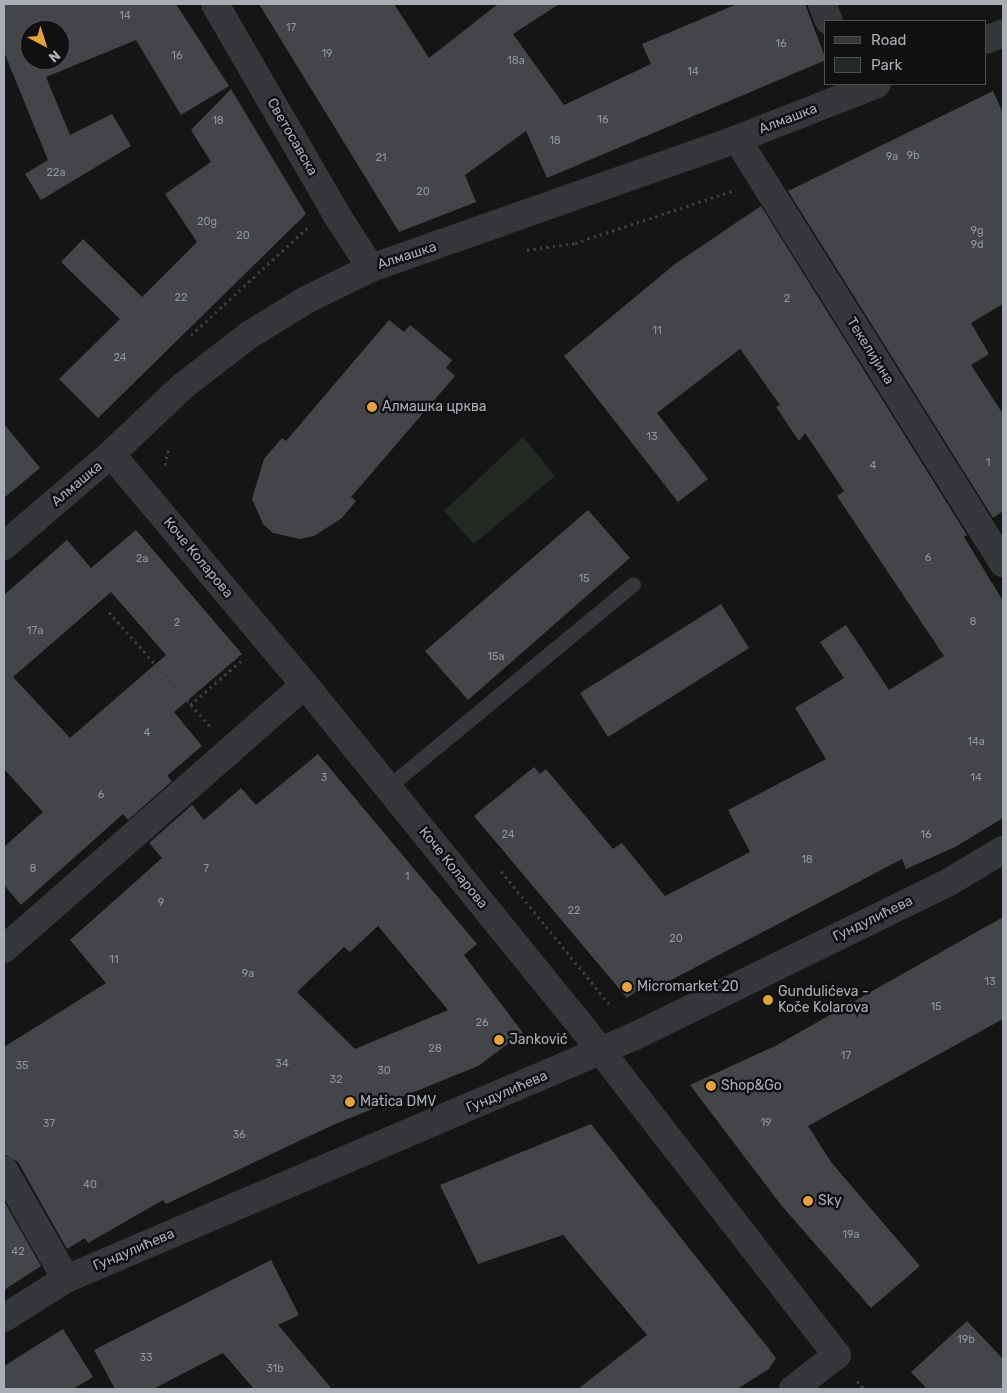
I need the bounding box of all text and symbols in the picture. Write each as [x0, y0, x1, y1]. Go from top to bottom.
house number: 14 [119, 9, 131, 23]
north arrow [20, 20, 70, 70]
legend [824, 20, 987, 85]
house number: 17 [286, 21, 296, 35]
text: Road [871, 31, 907, 49]
house number: 16 [775, 37, 787, 51]
text: N [45, 46, 64, 66]
house number: 19 [321, 47, 333, 61]
house number: 16 [171, 49, 183, 63]
house number: 18a [507, 54, 525, 68]
text: Park [871, 56, 902, 74]
house number: 14 [687, 65, 699, 79]
street label: Светосавска [263, 95, 321, 179]
street label: Алмашка [757, 100, 819, 138]
house number: 16 [597, 113, 609, 127]
house number: 18 [212, 114, 224, 128]
house number: 18 [549, 134, 561, 148]
house number: 9b [906, 149, 920, 163]
house number: 9a [886, 150, 898, 164]
house number: 21 [375, 151, 387, 165]
house number: 22a [47, 166, 65, 180]
house number: 20 [416, 185, 430, 199]
house number: 20g [197, 215, 217, 229]
house number: 9g [970, 224, 984, 238]
house number: 20 [236, 229, 250, 243]
house number: 9d [970, 238, 984, 252]
street label: Алмашка [375, 239, 439, 273]
house number: 22 [175, 291, 187, 305]
house number: 2 [784, 292, 790, 306]
street label: Текелијина [843, 314, 897, 388]
house number: 11 [652, 324, 662, 338]
house number: 24 [113, 351, 127, 365]
place label: Алмашка црква [382, 399, 487, 415]
marker: Алмашка црква [366, 401, 378, 413]
house number: 13 [646, 430, 658, 444]
house number: 1 [986, 456, 990, 470]
street label: Алмашка [48, 458, 106, 510]
house number: 4 [870, 459, 876, 473]
street label: Коче Коларова [159, 514, 237, 602]
house number: 6 [925, 551, 931, 565]
house number: 2a [136, 552, 148, 566]
house number: 15 [578, 572, 590, 586]
house number: 8 [970, 615, 976, 629]
house number: 2 [174, 616, 180, 630]
house number: 17a [27, 624, 43, 638]
house number: 15a [487, 650, 505, 664]
house number: 4 [144, 726, 150, 740]
house number: 14a [967, 735, 985, 749]
house number: 3 [321, 771, 327, 785]
house number: 14 [970, 771, 982, 785]
house number: 6 [98, 788, 104, 802]
street label: Коче Коларова [415, 824, 491, 912]
house number: 24 [501, 828, 515, 842]
house number: 16 [920, 828, 932, 842]
house number: 18 [801, 853, 813, 867]
house number: 8 [30, 862, 36, 876]
house number: 7 [203, 862, 209, 876]
house number: 1 [405, 870, 409, 884]
street label: Гундулићева [830, 892, 916, 946]
house number: 9 [158, 896, 164, 910]
house number: 22 [568, 904, 580, 918]
house number: 20 [669, 932, 683, 946]
house number: 11 [109, 953, 119, 967]
house number: 9a [242, 967, 254, 981]
house number: 13 [984, 975, 996, 989]
place label: Micromarket 20 [637, 979, 739, 995]
marker: Micromarket 20 [621, 981, 633, 993]
place label: Gundulićeva - Koče Kolarova [778, 984, 869, 1016]
marker: Gundulićeva - Koče Kolarova [762, 994, 774, 1006]
house number: 15 [930, 1000, 942, 1014]
house number: 26 [475, 1016, 489, 1030]
place label: Janković [509, 1032, 568, 1048]
marker: Janković [493, 1034, 505, 1046]
house number: 28 [428, 1042, 442, 1056]
house number: 17 [841, 1049, 851, 1063]
house number: 34 [275, 1057, 289, 1071]
house number: 35 [15, 1059, 29, 1073]
house number: 30 [377, 1064, 391, 1078]
street label: Гундулићева [464, 1067, 550, 1117]
house number: 32 [329, 1073, 343, 1087]
place label: Shop&Go [721, 1078, 782, 1094]
marker: Shop&Go [705, 1080, 717, 1092]
place label: Matica DMV [360, 1094, 436, 1110]
marker: Matica DMV [344, 1096, 356, 1108]
house number: 19 [760, 1116, 772, 1130]
house number: 37 [43, 1117, 55, 1131]
house number: 36 [232, 1128, 246, 1142]
house number: 40 [83, 1178, 97, 1192]
place label: Sky [818, 1193, 842, 1209]
marker: Sky [802, 1195, 814, 1207]
street label: Гундулићева [91, 1225, 177, 1275]
house number: 19a [842, 1228, 860, 1242]
house number: 42 [11, 1245, 25, 1259]
house number: 19b [957, 1333, 975, 1347]
house number: 33 [139, 1351, 153, 1365]
house number: 31b [266, 1362, 284, 1376]

